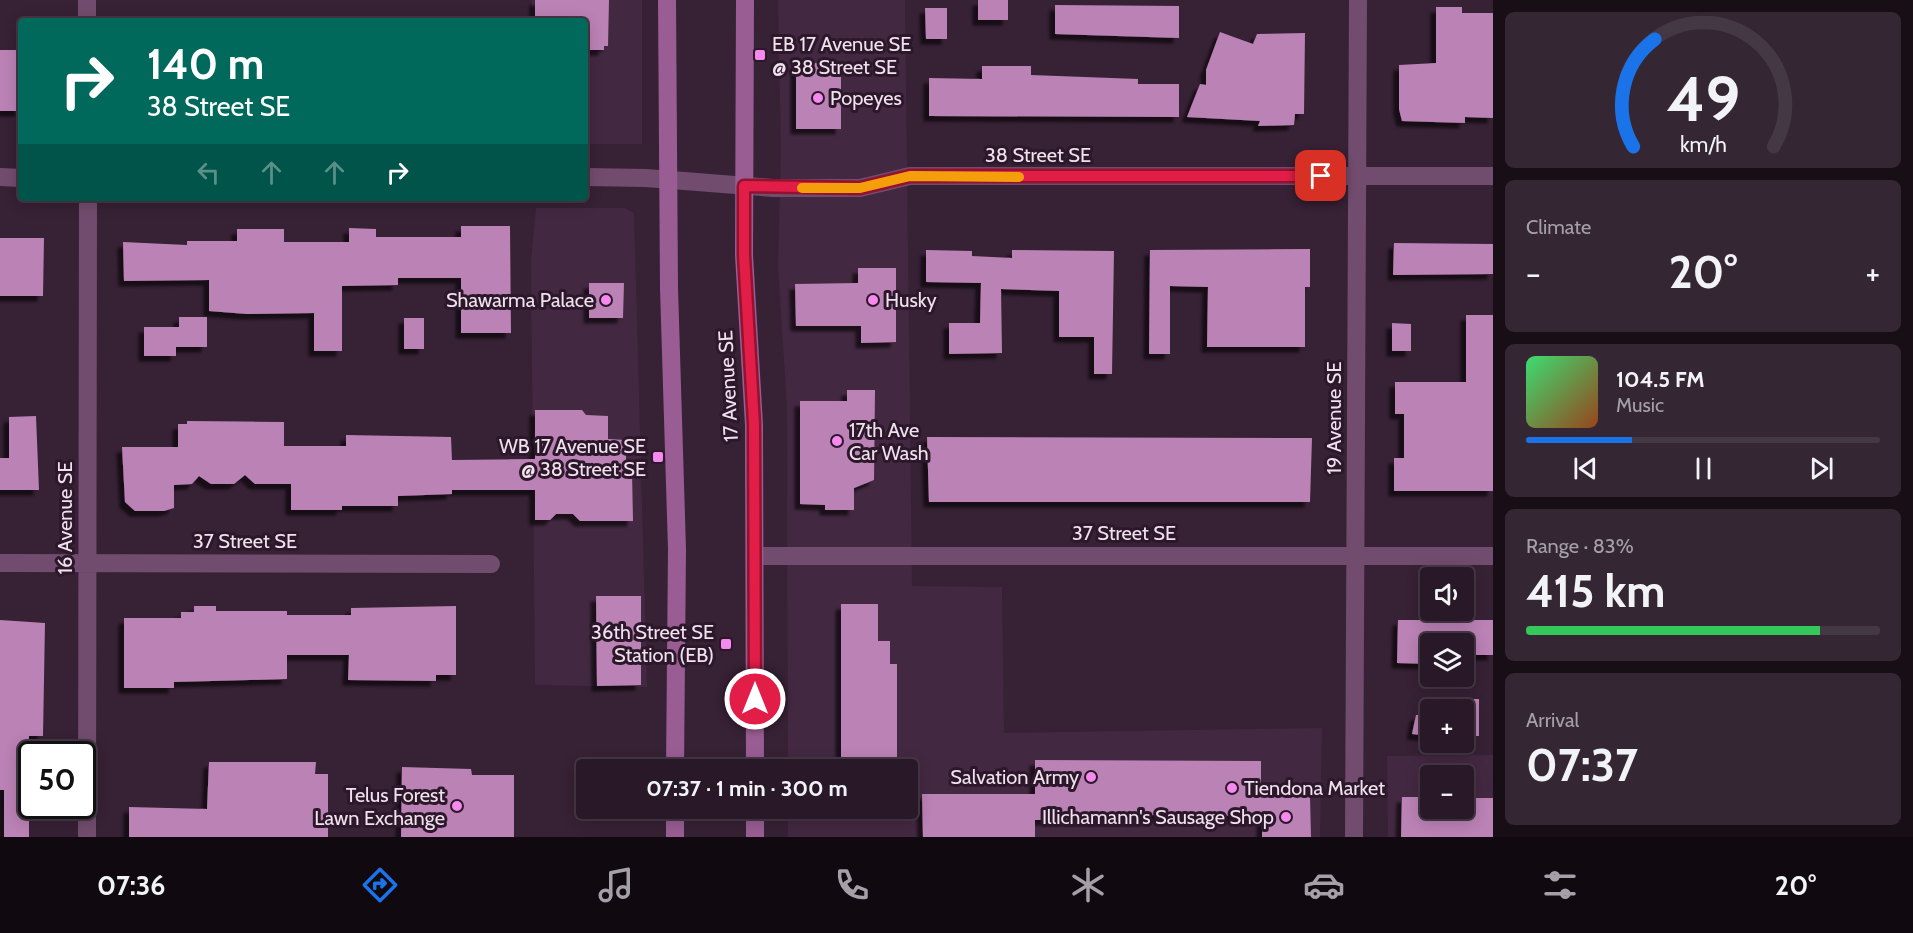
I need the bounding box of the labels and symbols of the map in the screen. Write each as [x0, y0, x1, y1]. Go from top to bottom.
place label: EB 17 Avenue SE @ 38 Street SE [772, 32, 911, 79]
marker: EB 17 Avenue SE @ 38 Street SE [753, 48, 767, 62]
place label: Popeyes [830, 86, 902, 110]
marker: Popeyes [811, 91, 825, 105]
street label: 38 Street SE [985, 143, 1091, 167]
pin [1295, 150, 1346, 201]
place label: Shawarma Palace [446, 288, 594, 312]
place label: Husky [885, 288, 937, 312]
marker: Shawarma Palace [599, 293, 613, 307]
marker: Husky [866, 293, 880, 307]
street label: 17 Avenue SE [713, 330, 743, 442]
street label: 19 Avenue SE [1322, 361, 1346, 475]
place label: 17th Ave Car Wash [849, 418, 929, 465]
place label: WB 17 Avenue SE @ 38 Street SE [499, 434, 646, 481]
marker: 17th Ave Car Wash [830, 434, 844, 448]
marker: WB 17 Avenue SE @ 38 Street SE [651, 450, 665, 464]
street label: 16 Avenue SE [53, 461, 77, 575]
street label: 37 Street SE [1072, 521, 1176, 545]
street label: 37 Street SE [193, 529, 297, 553]
place label: 36th Street SE Station (EB) [591, 620, 714, 667]
marker: 36th Street SE Station (EB) [719, 637, 733, 651]
position arrow [723, 667, 787, 731]
speed limit sign: 50 [18, 741, 96, 819]
place label: Salvation Army [950, 765, 1079, 789]
marker: Salvation Army [1084, 770, 1098, 784]
place label: Tiendona Market [1244, 776, 1385, 800]
marker: Tiendona Market [1225, 781, 1239, 795]
place label: Telus Forest Lawn Exchange [314, 783, 445, 830]
marker: Telus Forest Lawn Exchange [450, 799, 464, 813]
place label: Illichamann's Sausage Shop [1042, 805, 1274, 829]
marker: Illichamann's Sausage Shop [1279, 810, 1293, 824]

